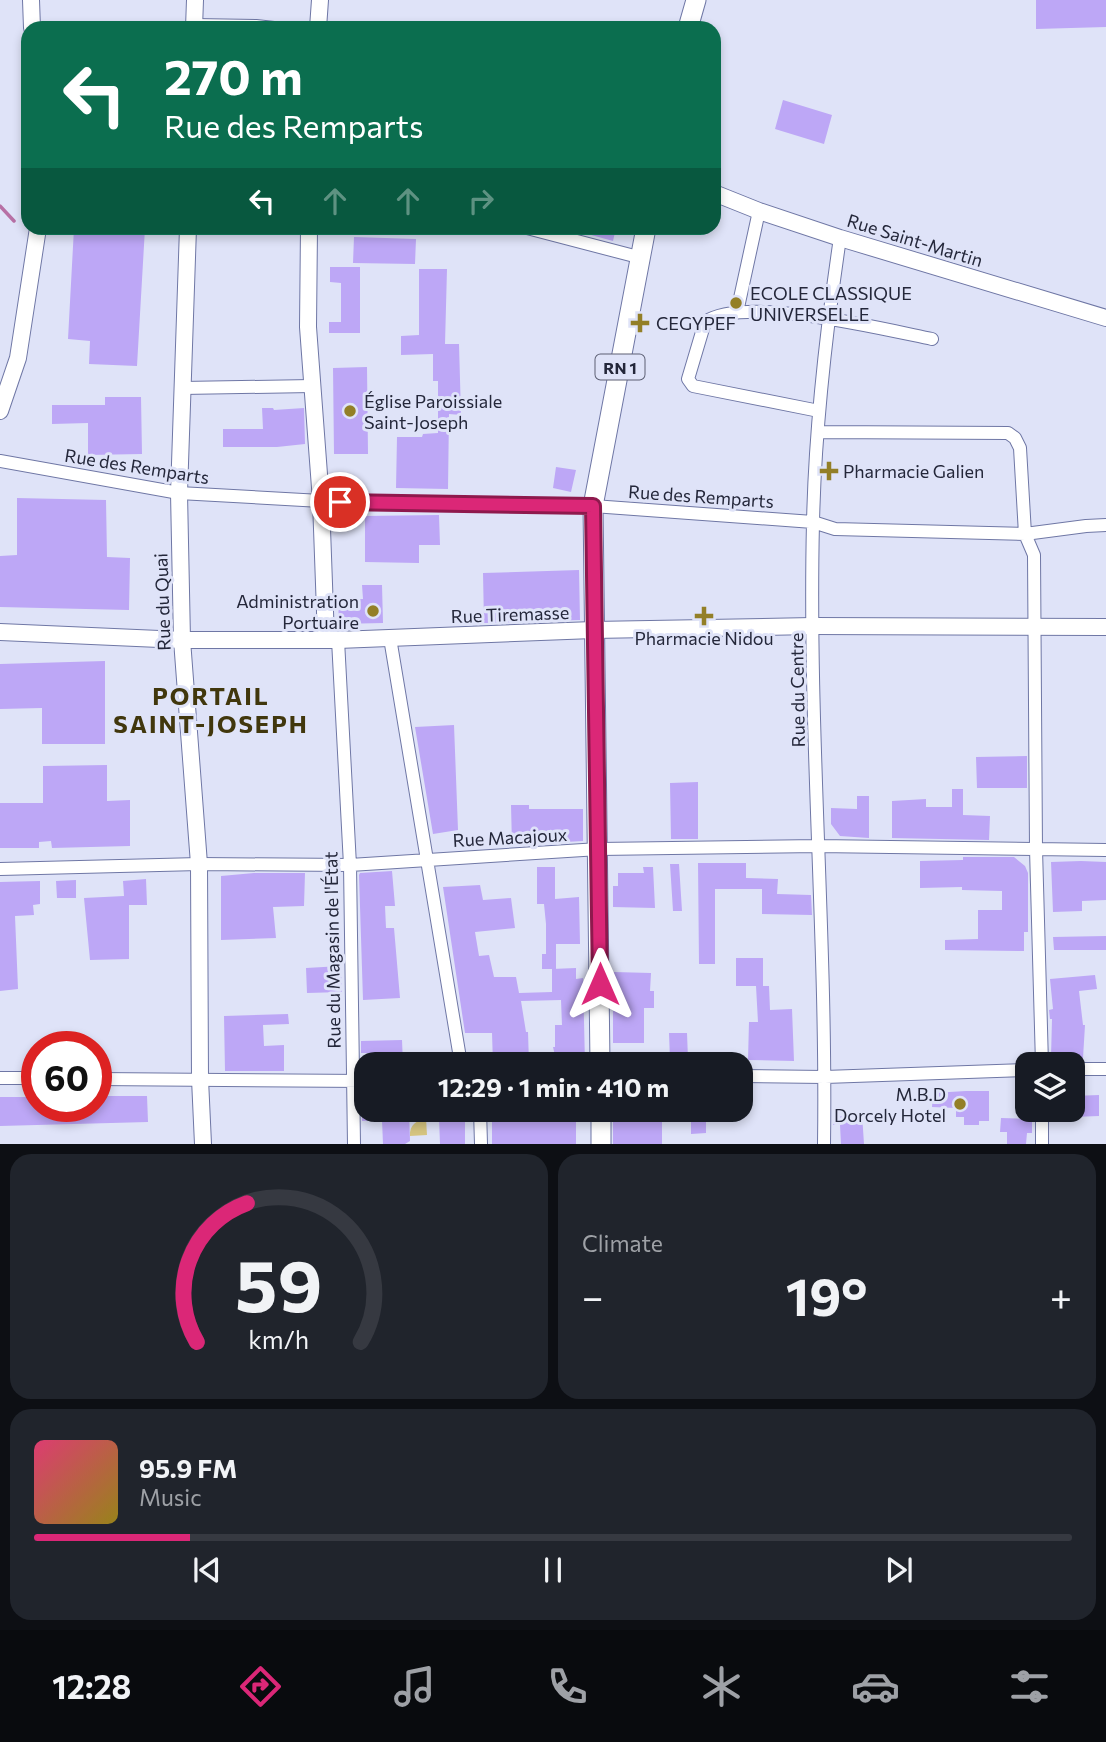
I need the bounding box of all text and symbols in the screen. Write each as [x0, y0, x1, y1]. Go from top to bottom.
text: 270 m [164, 45, 303, 105]
icon: left [49, 49, 140, 140]
text: Rue des Remparts [164, 105, 424, 145]
icon: left [243, 182, 281, 220]
icon: ahead [316, 182, 354, 220]
icon: ahead [389, 182, 427, 220]
icon: right [462, 182, 500, 220]
street label: Rue Saint-Martin [844, 209, 986, 271]
place label: ECOLE CLASSIQUE UNIVERSELLE [750, 282, 912, 325]
marker: ECOLE CLASSIQUE UNIVERSELLE [728, 295, 744, 311]
place label: CEGYPEF [656, 312, 736, 334]
marker: CEGYPEF [630, 313, 650, 333]
road number: RN 1 [596, 354, 644, 380]
place label: Église Paroissiale Saint-Joseph [364, 390, 502, 433]
marker: Église Paroissiale Saint-Joseph [342, 403, 358, 419]
street label: Rue des Remparts [63, 444, 211, 488]
place label: Pharmacie Galien [843, 460, 984, 482]
marker: Pharmacie Galien [821, 463, 837, 479]
pin [310, 472, 370, 532]
street label: Rue des Remparts [627, 480, 775, 512]
icon: arrive [321, 483, 359, 521]
street label: Rue du Quai [149, 553, 175, 651]
place label: Administration Portuaire [236, 590, 359, 633]
street label: Rue Tiremasse [450, 601, 570, 627]
marker: Administration Portuaire [365, 603, 381, 619]
marker: Pharmacie Nidou [696, 608, 712, 624]
place label: Pharmacie Nidou [634, 627, 774, 649]
street label: Rue du Centre [785, 632, 809, 748]
district label: PORTAIL SAINT-JOSEPH [113, 681, 309, 738]
street label: Rue Macajoux [452, 823, 568, 851]
street label: Rue du Magasin de l'État [319, 851, 345, 1049]
position arrow [563, 947, 637, 1021]
speed limit sign: 60 [21, 1031, 112, 1122]
map controls [1015, 1052, 1085, 1122]
button: layers [1015, 1052, 1085, 1122]
text: 12:29 · 1 min · 410 m [438, 1071, 669, 1102]
place label: M.B.D Dorcely Hotel [834, 1083, 946, 1126]
marker: M.B.D Dorcely Hotel [952, 1096, 968, 1112]
text: Climate [582, 1229, 663, 1257]
text: 59 [235, 1239, 323, 1328]
text: 19° [786, 1263, 867, 1327]
text: − [582, 1272, 604, 1319]
text: + [1050, 1272, 1072, 1319]
text: km/h [249, 1324, 309, 1354]
text: 95.9 FM [139, 1452, 237, 1483]
text: Music [139, 1483, 202, 1511]
icon: previous [188, 1551, 226, 1589]
icon: pause [534, 1551, 572, 1589]
icon: next [880, 1551, 918, 1589]
icon: directions [236, 1662, 285, 1711]
icon: music [390, 1662, 439, 1711]
icon: phone [543, 1662, 592, 1711]
icon: climate [697, 1662, 746, 1711]
icon: car [851, 1662, 900, 1711]
icon: filters [1005, 1662, 1054, 1711]
text: 12:28 [52, 1666, 131, 1706]

